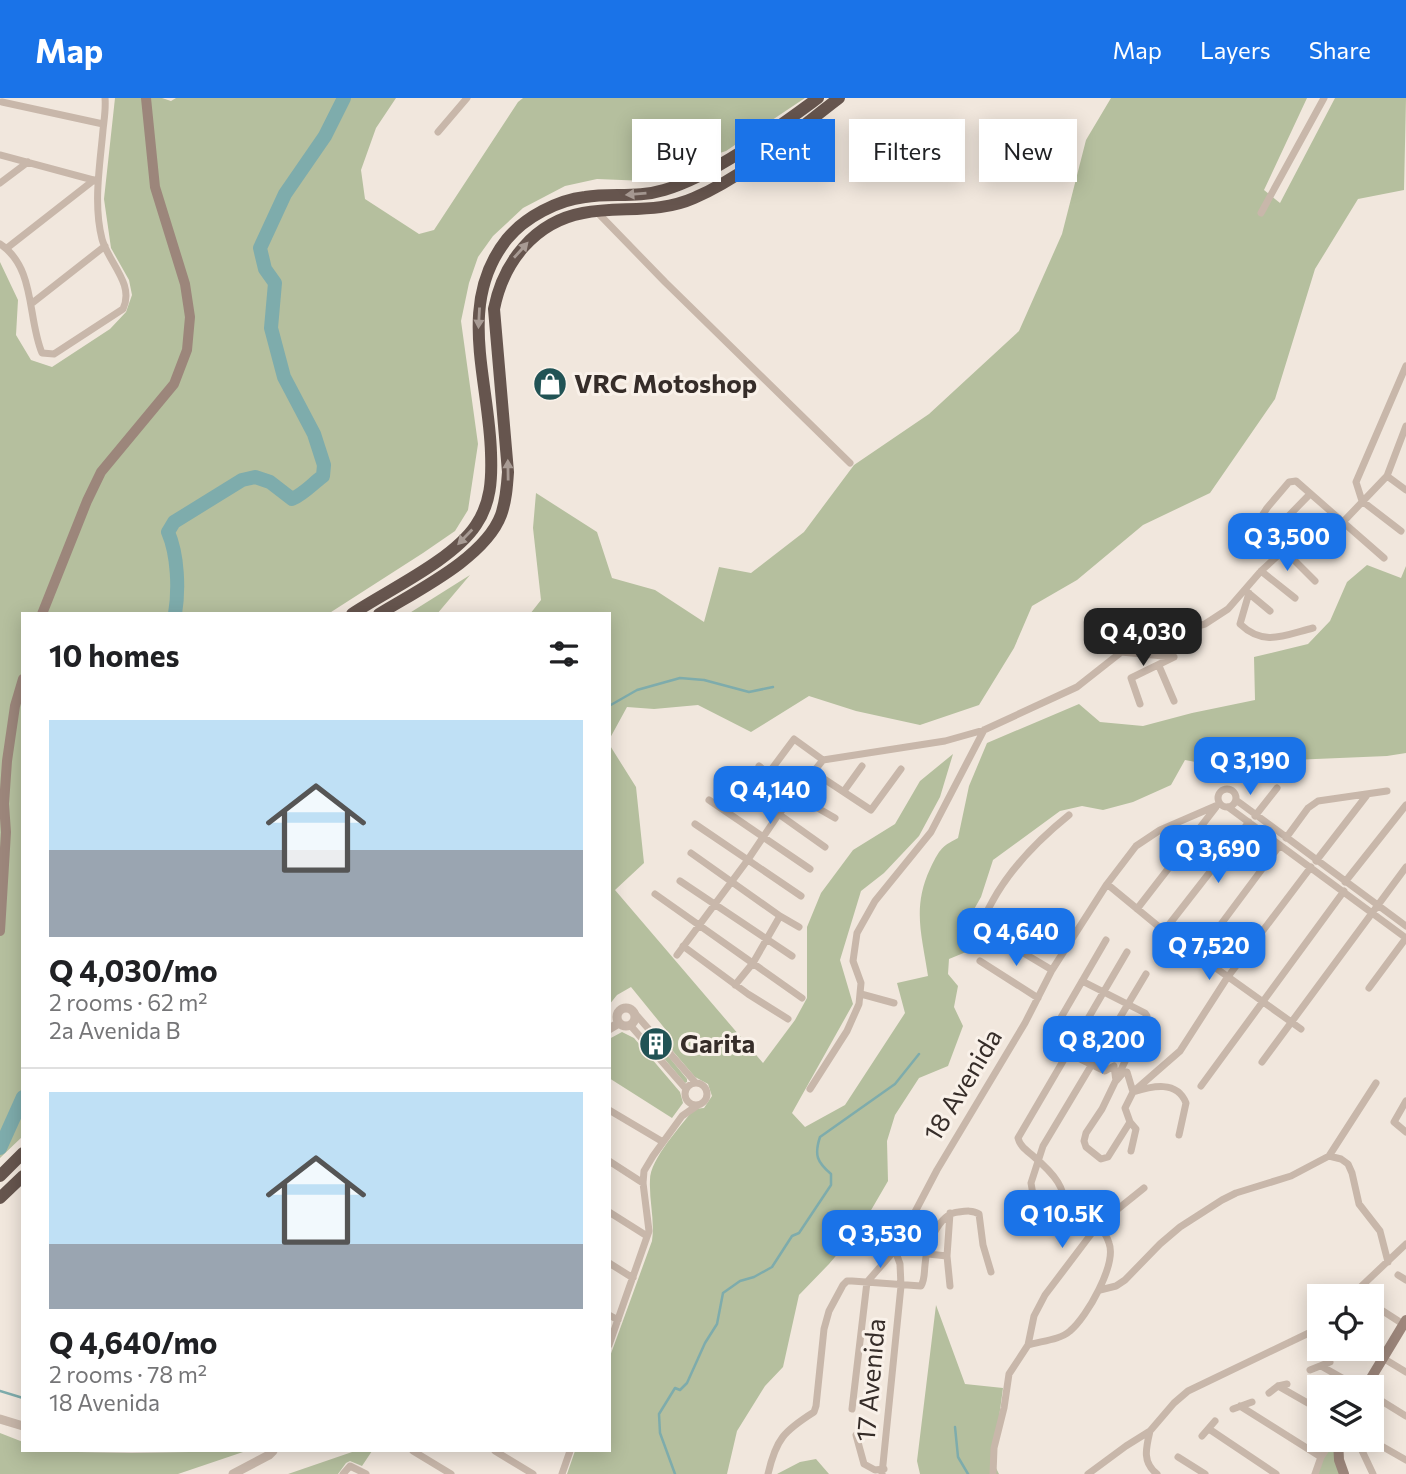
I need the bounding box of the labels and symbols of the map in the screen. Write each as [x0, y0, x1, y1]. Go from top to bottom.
one-way arrow [625, 189, 647, 200]
one-way arrow [512, 242, 528, 259]
one-way arrow [473, 307, 484, 329]
shop icon: VRC Motoshop [531, 365, 569, 403]
place label: VRC Motoshop [574, 367, 757, 398]
one-way arrow [502, 459, 513, 481]
pin: Q 3,500 [1222, 514, 1352, 573]
one-way arrow [457, 528, 473, 545]
pin: Q 4,030 [1078, 608, 1208, 668]
pin: Q 3,190 [1185, 738, 1315, 797]
pin: Q 4,140 [705, 766, 835, 826]
pin: Q 3,690 [1153, 826, 1283, 885]
pin: Q 4,640 [951, 908, 1081, 968]
pin: Q 7,520 [1144, 922, 1274, 982]
pin: Q 8,200 [1037, 1016, 1167, 1076]
street label: 18 Avenida [916, 1022, 1007, 1146]
building icon: Garita [637, 1025, 675, 1063]
place label: Garita [680, 1027, 755, 1058]
pin: Q 10.5K [997, 1190, 1127, 1250]
pin: Q 3,530 [815, 1210, 945, 1270]
street label: 17 Avenida [849, 1317, 890, 1443]

